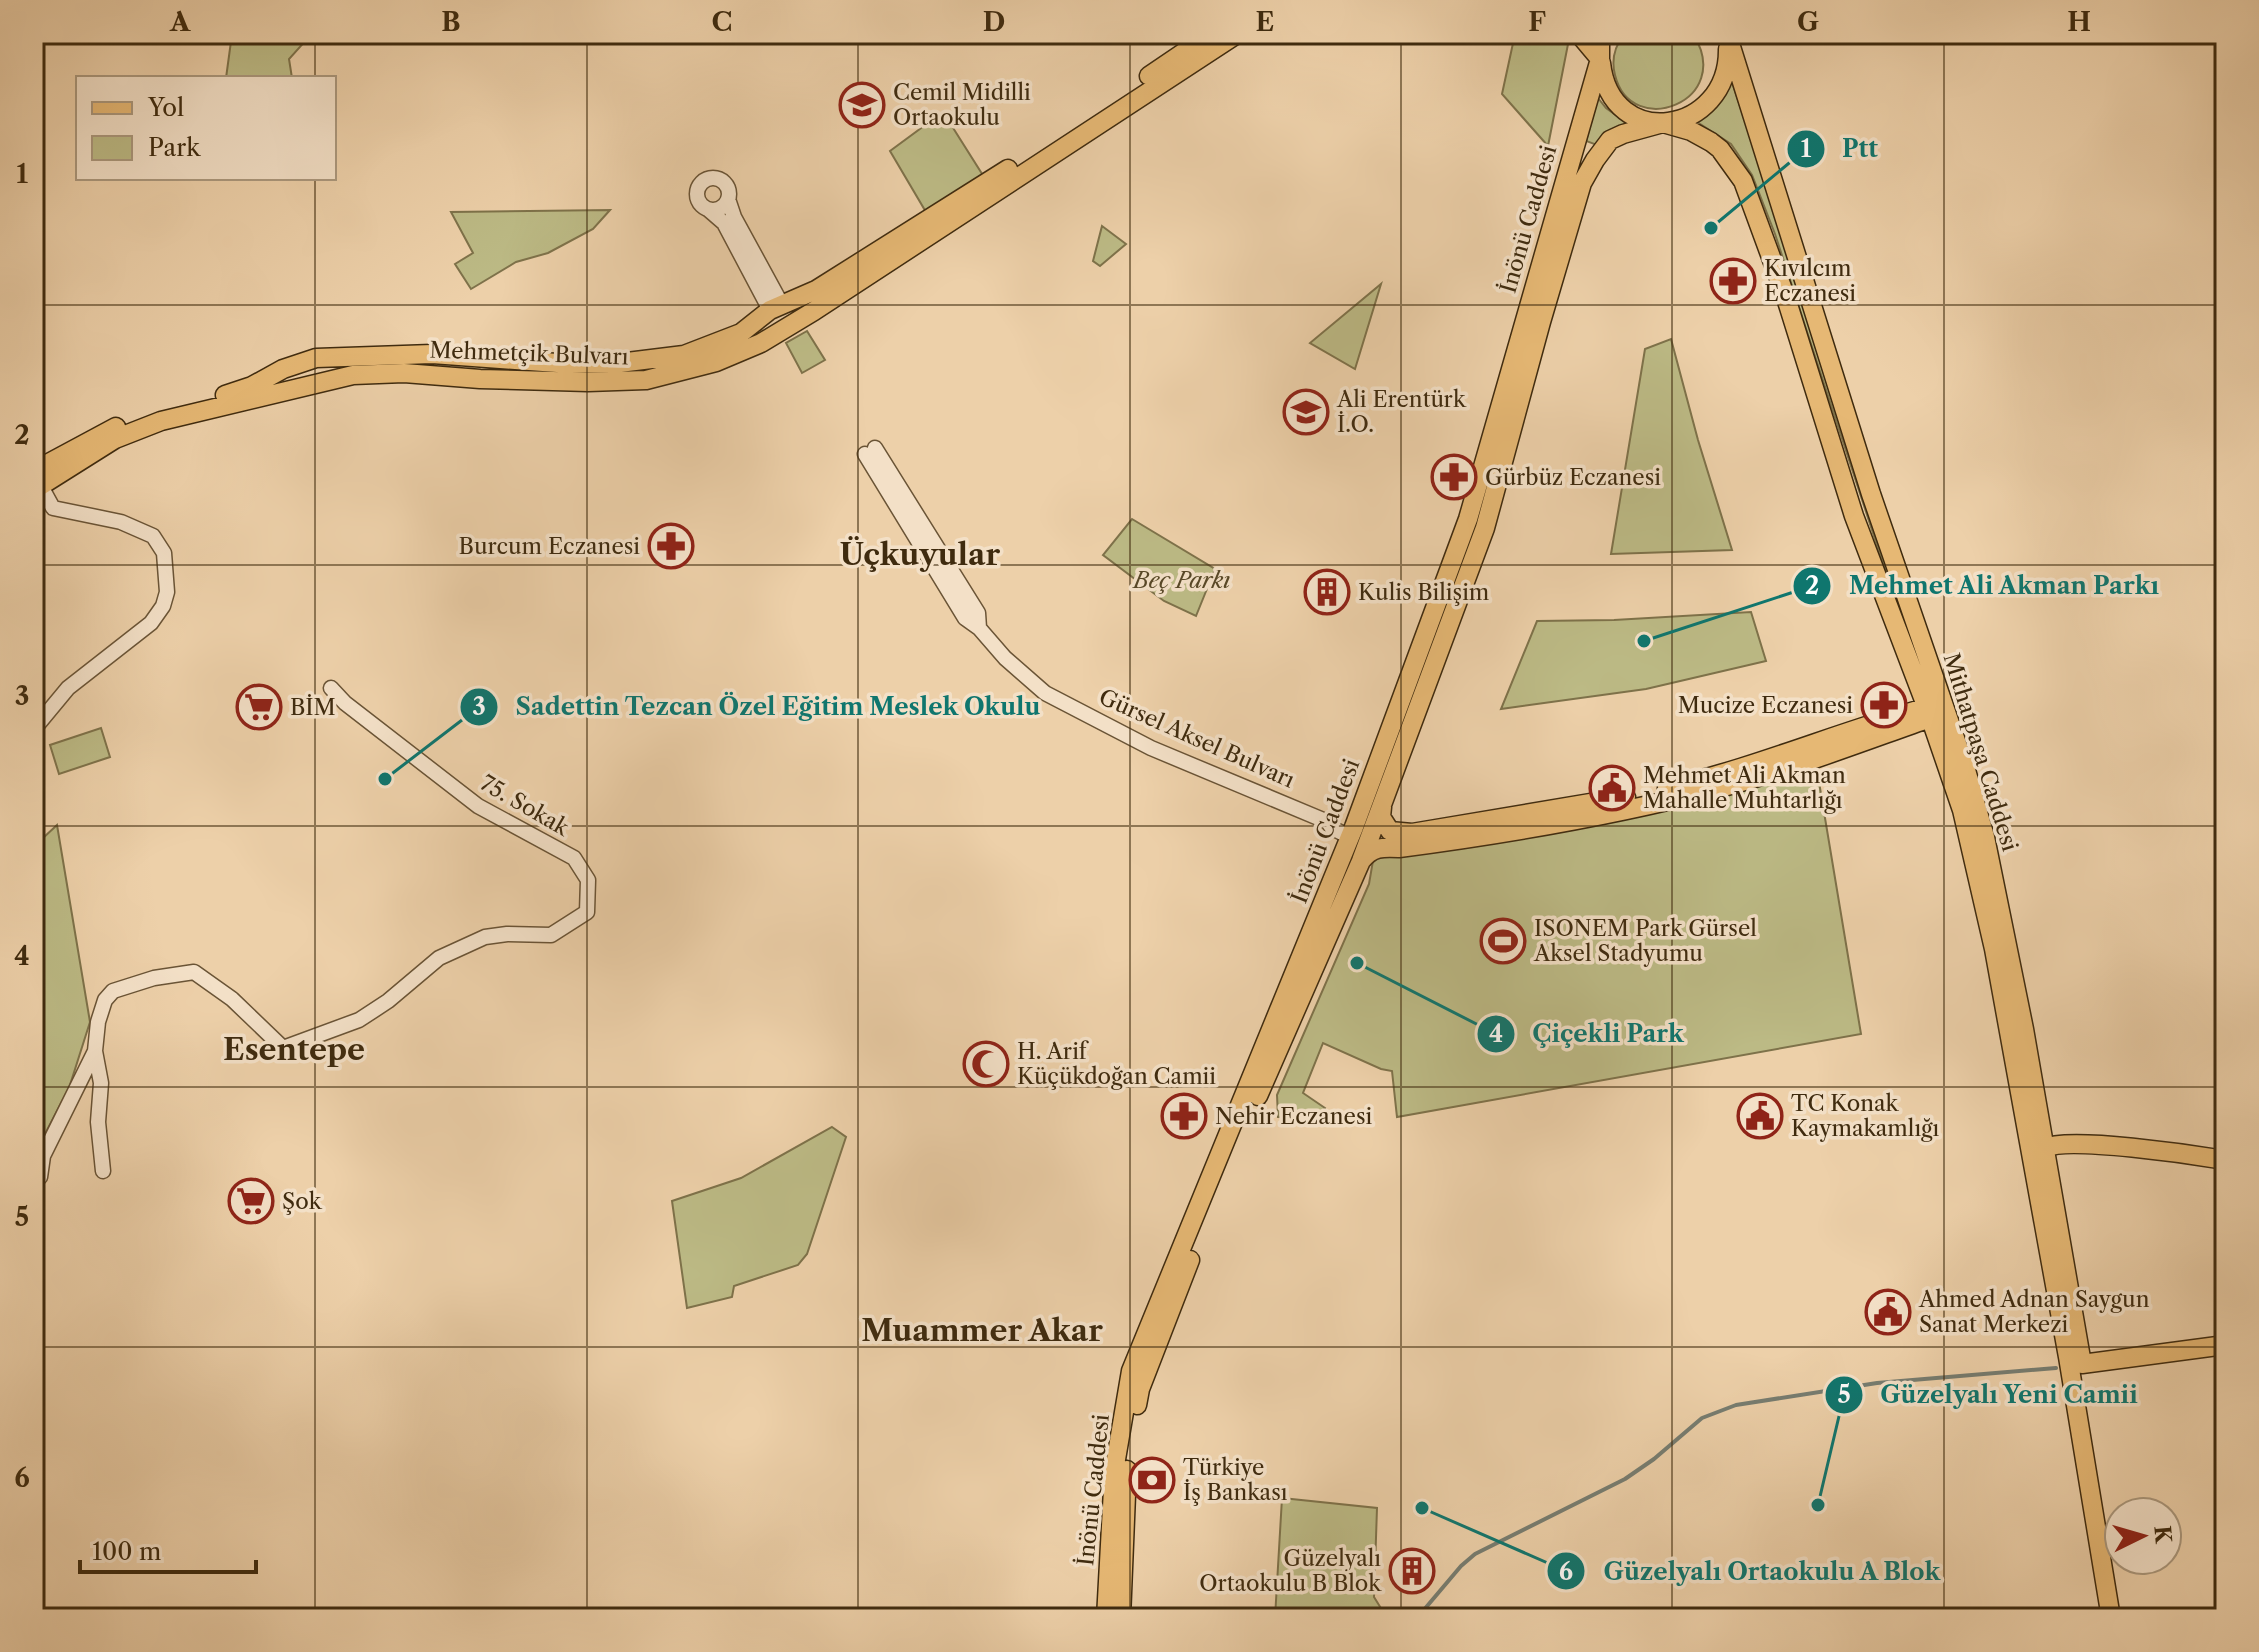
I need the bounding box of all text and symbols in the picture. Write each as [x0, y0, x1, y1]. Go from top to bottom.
text: A [169, 6, 191, 38]
text: B [441, 6, 461, 38]
text: C [712, 6, 732, 38]
text: D [983, 6, 1005, 38]
text: E [1256, 6, 1274, 38]
text: F [1528, 6, 1546, 38]
text: G [1797, 6, 1819, 38]
text: H [2067, 6, 2091, 38]
legend [76, 76, 336, 180]
place label: Cemil Midilli Ortaokulu [893, 79, 1031, 131]
school or university icon: Cemil Midilli Ortaokulu [838, 81, 886, 129]
text: Yol [147, 93, 184, 122]
callout: Ptt [1786, 125, 1894, 173]
text: Park [148, 133, 201, 162]
text: 1 [1801, 134, 1812, 163]
text: Ptt [1842, 134, 1878, 163]
street label: İnönü Caddesi [1495, 142, 1563, 296]
text: 1 [16, 158, 28, 190]
place label: Kıvılcım Eczanesi [1764, 255, 1856, 307]
pharmacy icon: Kıvılcım Eczanesi [1709, 257, 1757, 305]
street label: Mehmetçik Bulvarı [429, 337, 629, 370]
place label: Ali Erentürk İ.O. [1336, 386, 1467, 438]
school or university icon: Ali Erentürk İ.O. [1282, 388, 1330, 436]
text: 2 [14, 419, 30, 451]
pharmacy icon: Gürbüz Eczanesi [1430, 453, 1478, 501]
place label: Gürbüz Eczanesi [1485, 464, 1661, 491]
pharmacy icon: Burcum Eczanesi [647, 522, 695, 570]
place label: Burcum Eczanesi [459, 533, 640, 560]
district label: Üçkuyular [840, 536, 1000, 573]
callout: Mehmet Ali Akman Parkı [1792, 562, 2176, 610]
park label: Beç Parkı [1132, 567, 1230, 594]
building icon: Kulis Bilişim [1303, 568, 1351, 616]
text: 2 [1805, 571, 1819, 600]
text: Mehmet Ali Akman Parkı [1849, 571, 2159, 600]
place label: Kulis Bilişim [1358, 579, 1490, 606]
street label: Mithatpaşa Caddesi [1938, 650, 2024, 855]
text: 3 [15, 680, 29, 712]
pharmacy icon: Mucize Eczanesi [1860, 681, 1908, 729]
supermarket icon: BİM [235, 683, 283, 731]
callout: Sadettin Tezcan Özel Eğitim Meslek Okulu [459, 683, 1057, 731]
street label: Gürsel Aksel Bulvarı [1095, 683, 1299, 794]
text: Sadettin Tezcan Özel Eğitim Meslek Okulu [516, 691, 1041, 721]
text: 3 [472, 692, 486, 721]
place label: Mucize Eczanesi [1678, 692, 1853, 719]
place label: BİM [290, 694, 336, 721]
street label: İnönü Caddesi [1286, 755, 1365, 907]
place label: Mehmet Ali Akman Mahalle Muhtarlığı [1643, 762, 1846, 814]
public building icon: Mehmet Ali Akman Mahalle Muhtarlığı [1588, 764, 1636, 812]
street label: 75. Sokak [476, 769, 575, 842]
place label: ISONEM Park Gürsel Aksel Stadyumu [1533, 915, 1757, 967]
sports icon: ISONEM Park Gürsel Aksel Stadyumu [1479, 917, 1527, 965]
text: 4 [14, 940, 30, 972]
callout: Çiçekli Park [1476, 1010, 1699, 1058]
text: 4 [1489, 1019, 1503, 1048]
text: Çiçekli Park [1532, 1019, 1685, 1048]
district label: Esentepe [223, 1031, 365, 1068]
place label: H. Arif Küçükdoğan Camii [1017, 1038, 1216, 1090]
mosque icon: H. Arif Küçükdoğan Camii [962, 1040, 1010, 1088]
place label: TC Konak Kaymakamlığı [1791, 1090, 1939, 1142]
pharmacy icon: Nehir Eczanesi [1160, 1092, 1208, 1140]
public building icon: TC Konak Kaymakamlığı [1736, 1092, 1784, 1140]
place label: Nehir Eczanesi [1215, 1103, 1372, 1130]
supermarket icon: Şok [227, 1177, 275, 1225]
place label: Şok [282, 1188, 323, 1215]
text: 5 [15, 1201, 29, 1233]
place label: Ahmed Adnan Saygun Sanat Merkezi [1918, 1286, 2150, 1338]
public building icon: Ahmed Adnan Saygun Sanat Merkezi [1864, 1288, 1912, 1336]
district label: Muammer Akar [861, 1312, 1103, 1349]
callout: Güzelyalı Yeni Camii [1824, 1371, 2154, 1419]
text: 5 [1837, 1380, 1851, 1409]
text: Güzelyalı Yeni Camii [1880, 1380, 2138, 1409]
street label: İnönü Caddesi [1072, 1413, 1115, 1567]
place label: Türkiye İş Bankası [1183, 1454, 1288, 1506]
bank icon: Türkiye İş Bankası [1128, 1456, 1176, 1504]
text: 6 [14, 1462, 30, 1494]
north arrow [2103, 1496, 2183, 1576]
scale bar [80, 1524, 256, 1574]
text: K [2148, 1524, 2177, 1546]
text: 100 m [92, 1537, 161, 1566]
place label: Güzelyalı Ortaokulu B Blok [1199, 1545, 1382, 1597]
building icon: Güzelyalı Ortaokulu B Blok [1388, 1547, 1436, 1595]
callout: Güzelyalı Ortaokulu A Blok [1546, 1547, 1957, 1595]
text: 6 [1559, 1557, 1573, 1586]
text: Güzelyalı Ortaokulu A Blok [1604, 1557, 1942, 1586]

